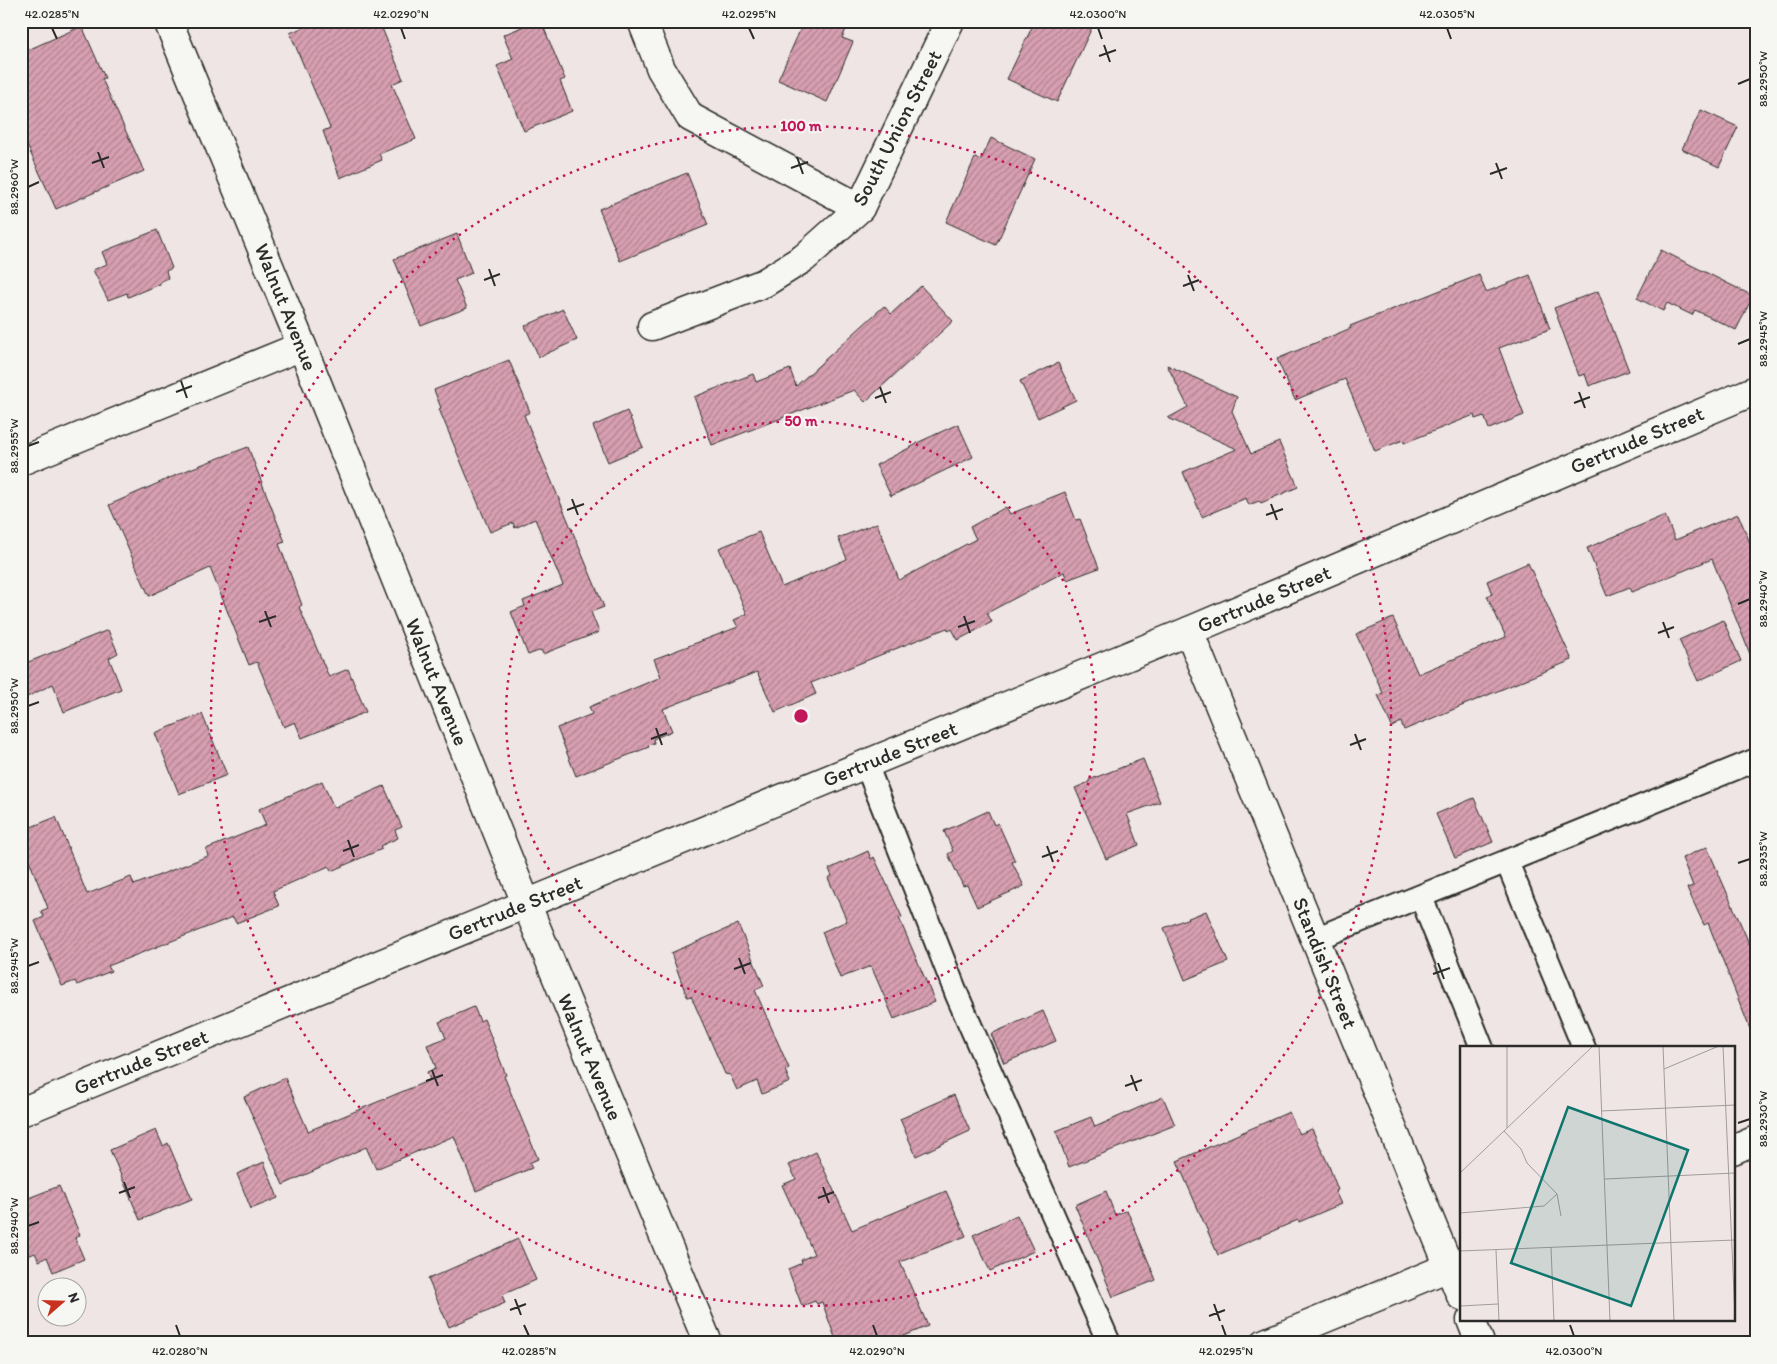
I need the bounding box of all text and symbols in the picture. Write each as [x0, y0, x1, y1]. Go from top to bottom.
text: 42.0285°N [25, 7, 79, 21]
text: 42.0290°N [373, 7, 429, 21]
text: 42.0295°N [722, 7, 776, 21]
text: 42.0300°N [1070, 7, 1126, 21]
text: 42.0305°N [1419, 7, 1475, 21]
street label: South Union Street [846, 45, 947, 210]
text: 88.2950°W [1756, 51, 1770, 107]
text: 100 m [780, 117, 822, 135]
text: 88.2960°W [7, 159, 21, 215]
street label: Walnut Avenue [250, 239, 323, 374]
text: 88.2945°W [1756, 311, 1770, 367]
street label: Gertrude Street [1566, 400, 1708, 479]
text: 50 m [784, 412, 818, 430]
text: 88.2955°W [7, 418, 21, 474]
street label: Gertrude Street [1193, 559, 1335, 638]
text: 88.2940°W [1756, 570, 1770, 628]
street label: Walnut Avenue [401, 614, 474, 749]
text: 88.2950°W [7, 678, 21, 734]
centre of rings [792, 707, 810, 725]
street label: Gertrude Street [819, 715, 961, 792]
text: 88.2935°W [1756, 831, 1770, 887]
street label: Gertrude Street [444, 869, 586, 946]
street label: Standish Street [1288, 894, 1363, 1032]
text: 88.2945°W [7, 938, 21, 994]
street label: Walnut Avenue [553, 990, 628, 1124]
street label: Gertrude Street [70, 1023, 212, 1100]
inset map [1460, 1046, 1734, 1322]
text: 88.2930°W [1756, 1091, 1770, 1147]
text: 88.2940°W [7, 1197, 21, 1255]
north arrow [38, 1276, 88, 1326]
text: N [64, 1290, 83, 1305]
text: 42.0280°N [152, 1344, 208, 1358]
text: 42.0285°N [502, 1344, 556, 1358]
text: 42.0290°N [849, 1344, 905, 1358]
text: 42.0295°N [1199, 1344, 1253, 1358]
text: 42.0300°N [1546, 1344, 1602, 1358]

